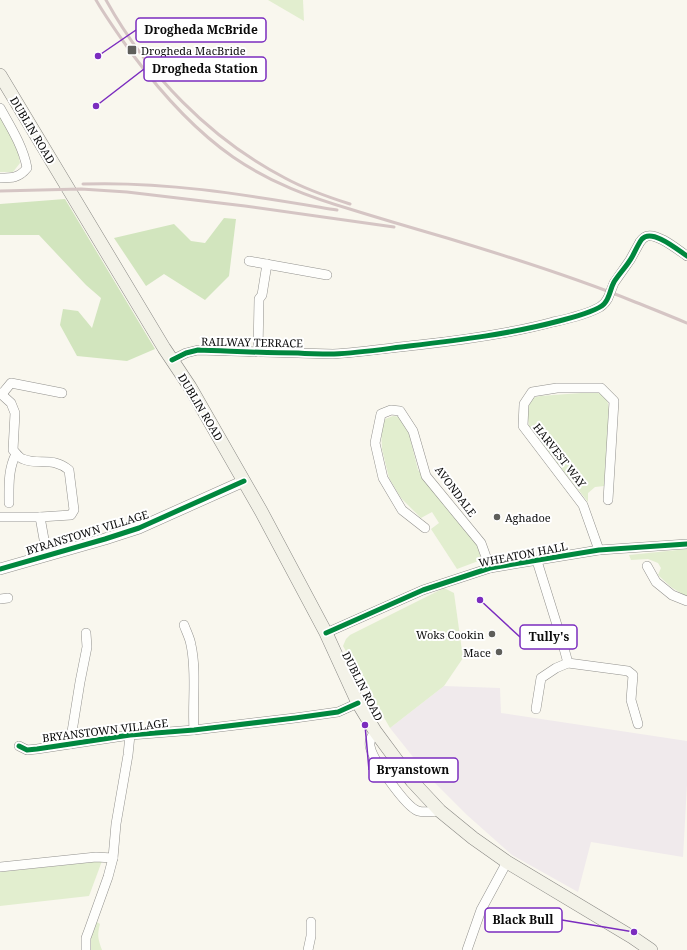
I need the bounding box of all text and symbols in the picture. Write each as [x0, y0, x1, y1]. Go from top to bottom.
callout: Drogheda McBride [136, 18, 266, 42]
text: Drogheda McBride [144, 21, 258, 38]
place label: Drogheda MacBride [141, 43, 246, 58]
marker: Drogheda MacBride [126, 44, 138, 56]
callout: Drogheda Station [144, 57, 266, 81]
text: Drogheda Station [152, 60, 258, 77]
street label: DUBLIN ROAD [7, 94, 59, 166]
street label: RAILWAY TERRACE [201, 334, 303, 350]
street label: DUBLIN ROAD [175, 371, 227, 443]
street label: HARVEST WAY [530, 420, 590, 490]
street label: AVONDALE [432, 463, 480, 520]
street label: BYRANSTOWN VILLAGE [24, 506, 150, 558]
place label: Aghadoe [505, 510, 551, 525]
marker: Aghadoe [492, 512, 502, 522]
street label: WHEATON HALL [477, 538, 569, 570]
callout: Tully's [520, 625, 577, 649]
place label: Woks Cookin [416, 627, 484, 642]
text: Tully's [529, 628, 569, 645]
marker: Woks Cookin [487, 629, 497, 639]
place label: Mace [463, 645, 491, 660]
marker: Mace [494, 647, 504, 657]
street label: DUBLIN ROAD [339, 649, 387, 723]
street label: BRYANSTOWN VILLAGE [41, 715, 169, 745]
callout: Bryanstown [369, 758, 458, 782]
text: Bryanstown [377, 761, 449, 778]
callout: Black Bull [485, 908, 562, 932]
text: Black Bull [492, 911, 554, 928]

